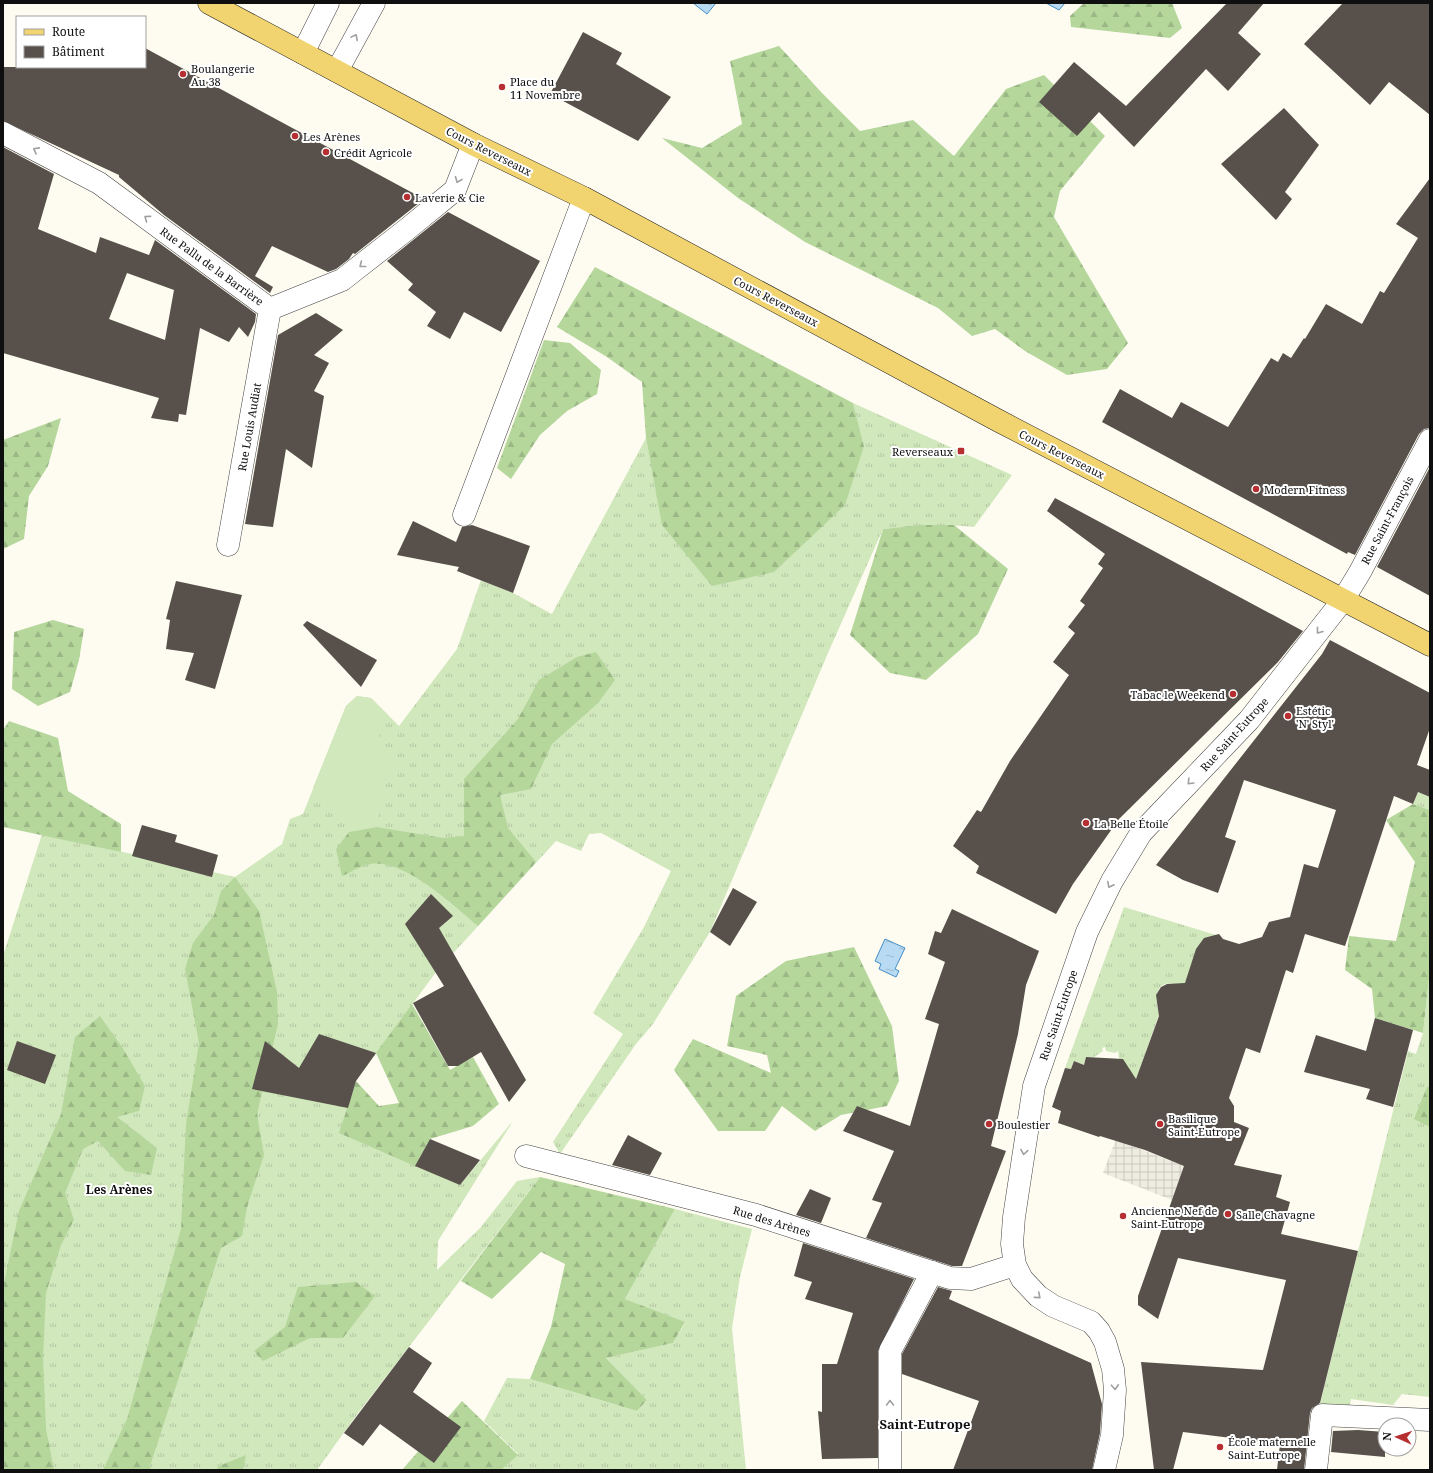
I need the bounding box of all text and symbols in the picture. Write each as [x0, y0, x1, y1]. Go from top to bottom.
legend [16, 16, 146, 68]
text: Route [52, 23, 85, 40]
one-way arrow [351, 34, 358, 41]
text: Bâtiment [52, 43, 104, 60]
place label: Boulangerie Au 38 [191, 61, 255, 89]
marker: Boulangerie Au 38 [178, 69, 188, 79]
place label: Place du 11 Novembre [510, 74, 580, 102]
marker: Place du 11 Novembre [497, 82, 507, 92]
street label: Cours Reverseaux [444, 123, 535, 179]
place label: Les Arènes [303, 129, 360, 144]
marker: Les Arènes [290, 131, 300, 141]
place label: Crédit Agricole [334, 145, 412, 160]
one-way arrow [33, 147, 41, 155]
marker: Crédit Agricole [321, 147, 331, 157]
one-way arrow [455, 176, 463, 183]
place label: Laverie & Cie [415, 190, 485, 205]
marker: Laverie & Cie [402, 192, 412, 202]
one-way arrow [144, 216, 151, 223]
street label: Rue Pallu de la Barrière [157, 223, 267, 309]
one-way arrow [359, 260, 366, 267]
street label: Cours Reverseaux [731, 272, 822, 330]
street label: Rue Louis Audiat [234, 382, 264, 472]
street label: Cours Reverseaux [1017, 426, 1108, 482]
place label: Reverseaux [892, 444, 954, 459]
marker: Reverseaux [956, 446, 966, 456]
street label: Rue Saint-François [1357, 473, 1417, 567]
place label: Modern Fitness [1264, 482, 1345, 497]
marker: Modern Fitness [1251, 484, 1261, 494]
one-way arrow [1317, 626, 1324, 633]
place label: Tabac le Weekend [1130, 687, 1225, 702]
marker: Tabac le Weekend [1228, 689, 1238, 699]
street label: Rue Saint-Eutrope [1197, 694, 1271, 774]
place label: Estétic 'N' Styl' [1296, 703, 1334, 731]
marker: Estétic 'N' Styl' [1283, 711, 1293, 721]
one-way arrow [1187, 778, 1194, 785]
place label: La Belle Étoile [1094, 816, 1169, 831]
marker: La Belle Étoile [1081, 818, 1091, 828]
one-way arrow [1108, 880, 1115, 888]
street label: Rue Saint-Eutrope [1035, 968, 1081, 1062]
place label: Basilique Saint-Eutrope [1168, 1111, 1240, 1139]
place label: Boulestier [997, 1117, 1051, 1132]
marker: Boulestier [984, 1119, 994, 1129]
marker: Basilique Saint-Eutrope [1155, 1119, 1165, 1129]
one-way arrow [1020, 1149, 1029, 1155]
district label: Les Arènes [86, 1181, 152, 1198]
street label: Rue des Arènes [731, 1202, 813, 1240]
place label: Ancienne Nef de Saint-Eutrope [1131, 1203, 1218, 1231]
place label: Salle Chavagne [1236, 1207, 1315, 1222]
marker: Salle Chavagne [1223, 1209, 1233, 1219]
marker: Ancienne Nef de Saint-Eutrope [1118, 1211, 1128, 1221]
one-way arrow [1033, 1291, 1041, 1298]
one-way arrow [1110, 1384, 1119, 1390]
one-way arrow [886, 1400, 894, 1406]
district label: Saint-Eutrope [880, 1415, 970, 1433]
north arrow [1377, 1417, 1417, 1457]
text: N [1379, 1431, 1394, 1441]
place label: École maternelle Saint-Eutrope [1228, 1434, 1316, 1462]
marker: École maternelle Saint-Eutrope [1215, 1442, 1225, 1452]

